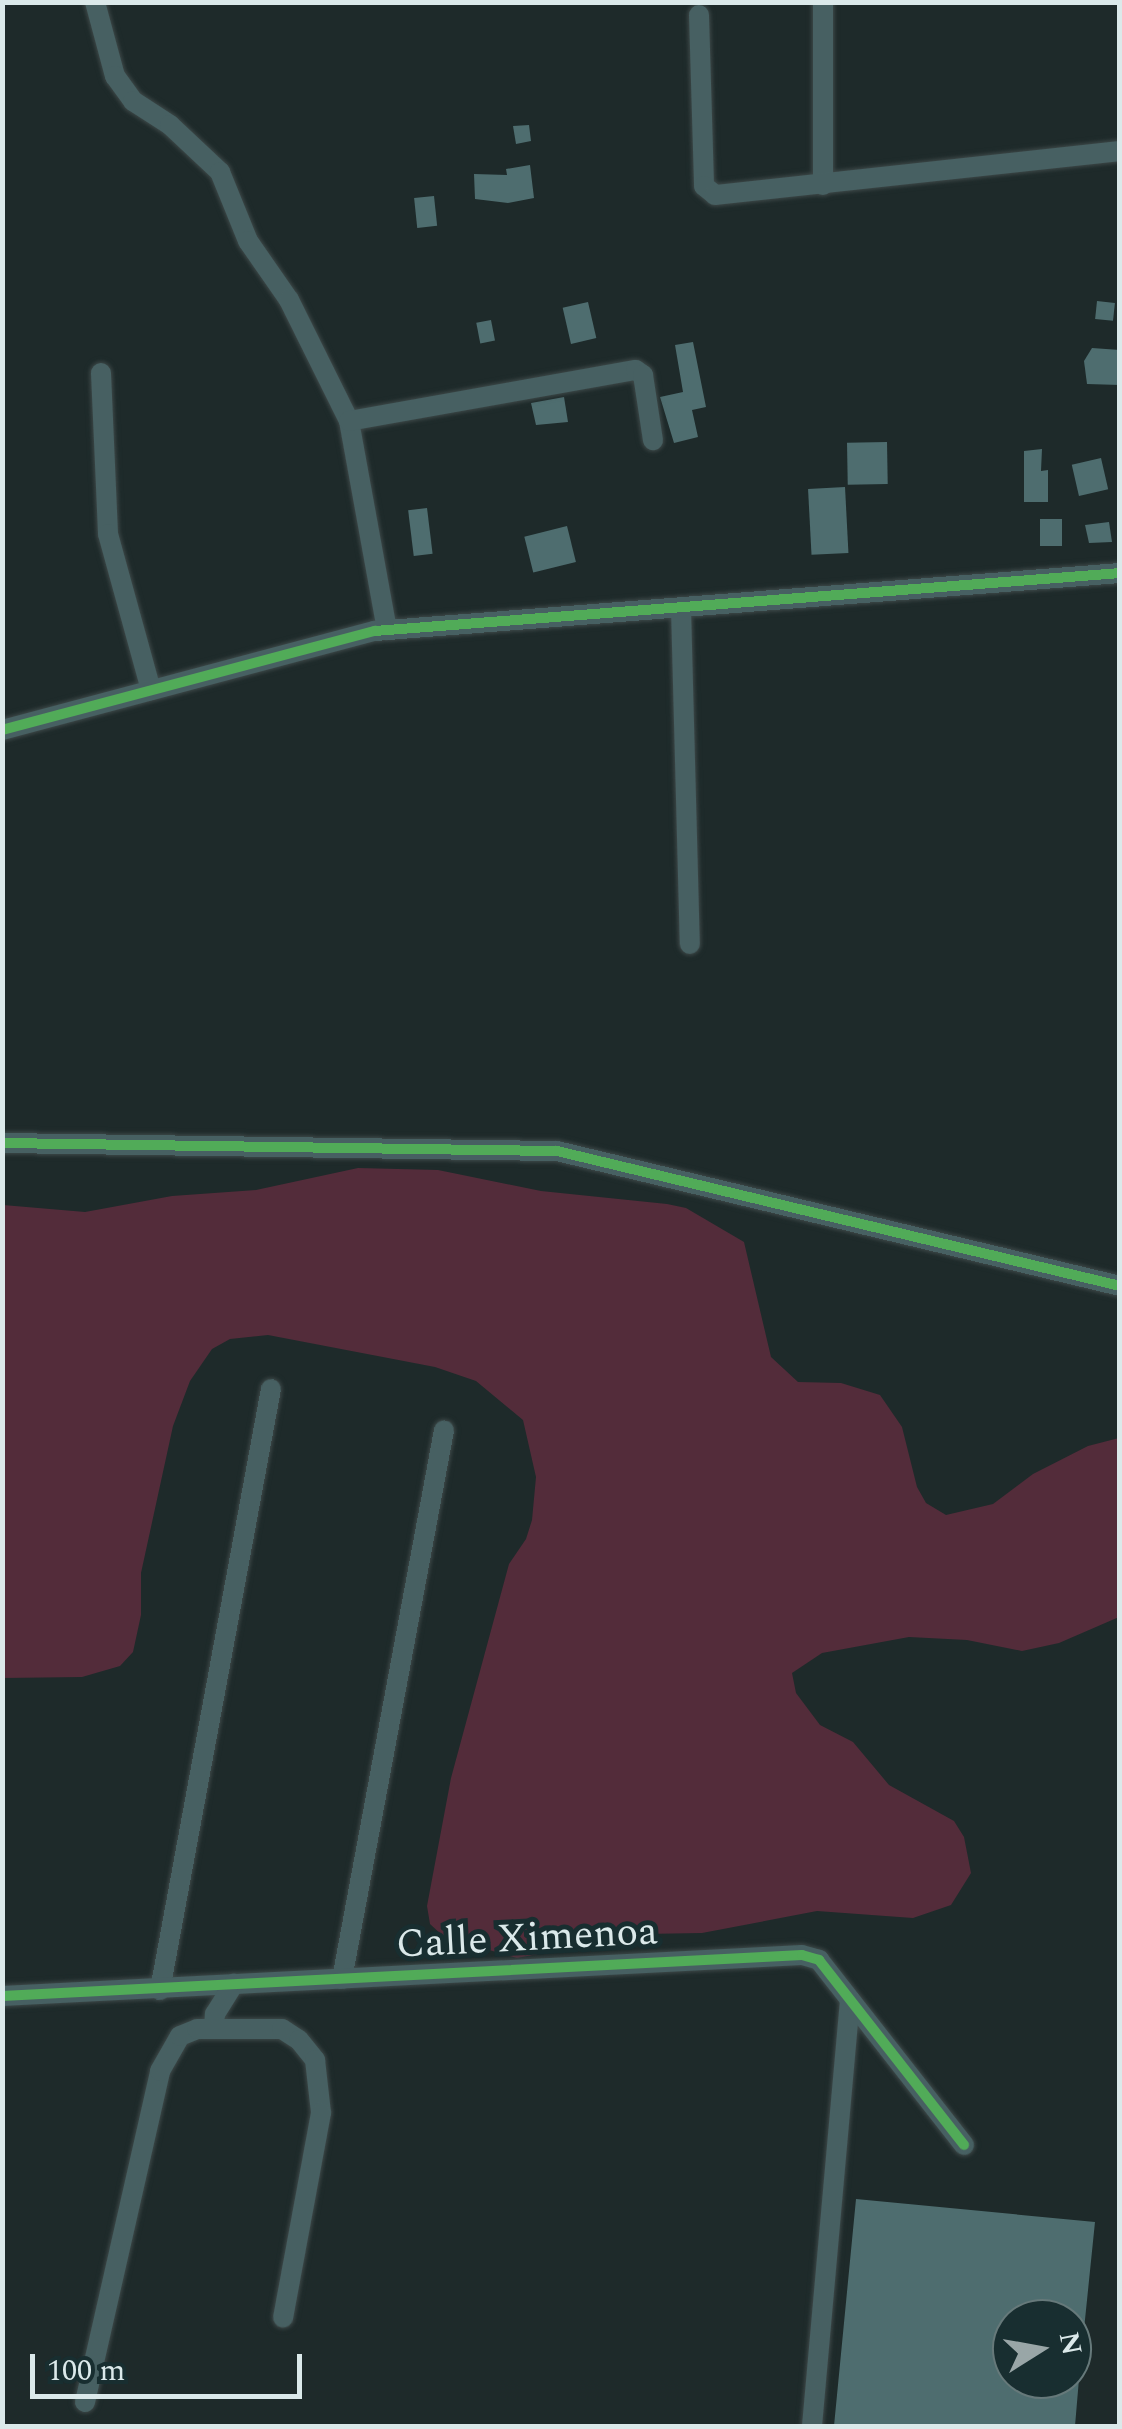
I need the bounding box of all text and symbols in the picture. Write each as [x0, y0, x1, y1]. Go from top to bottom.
street label: Calle Ximenoa [395, 1908, 659, 1970]
north arrow [992, 2299, 1092, 2399]
text: N [1047, 2328, 1093, 2359]
scale bar [35, 2334, 308, 2396]
text: 100 m [47, 2348, 125, 2394]

